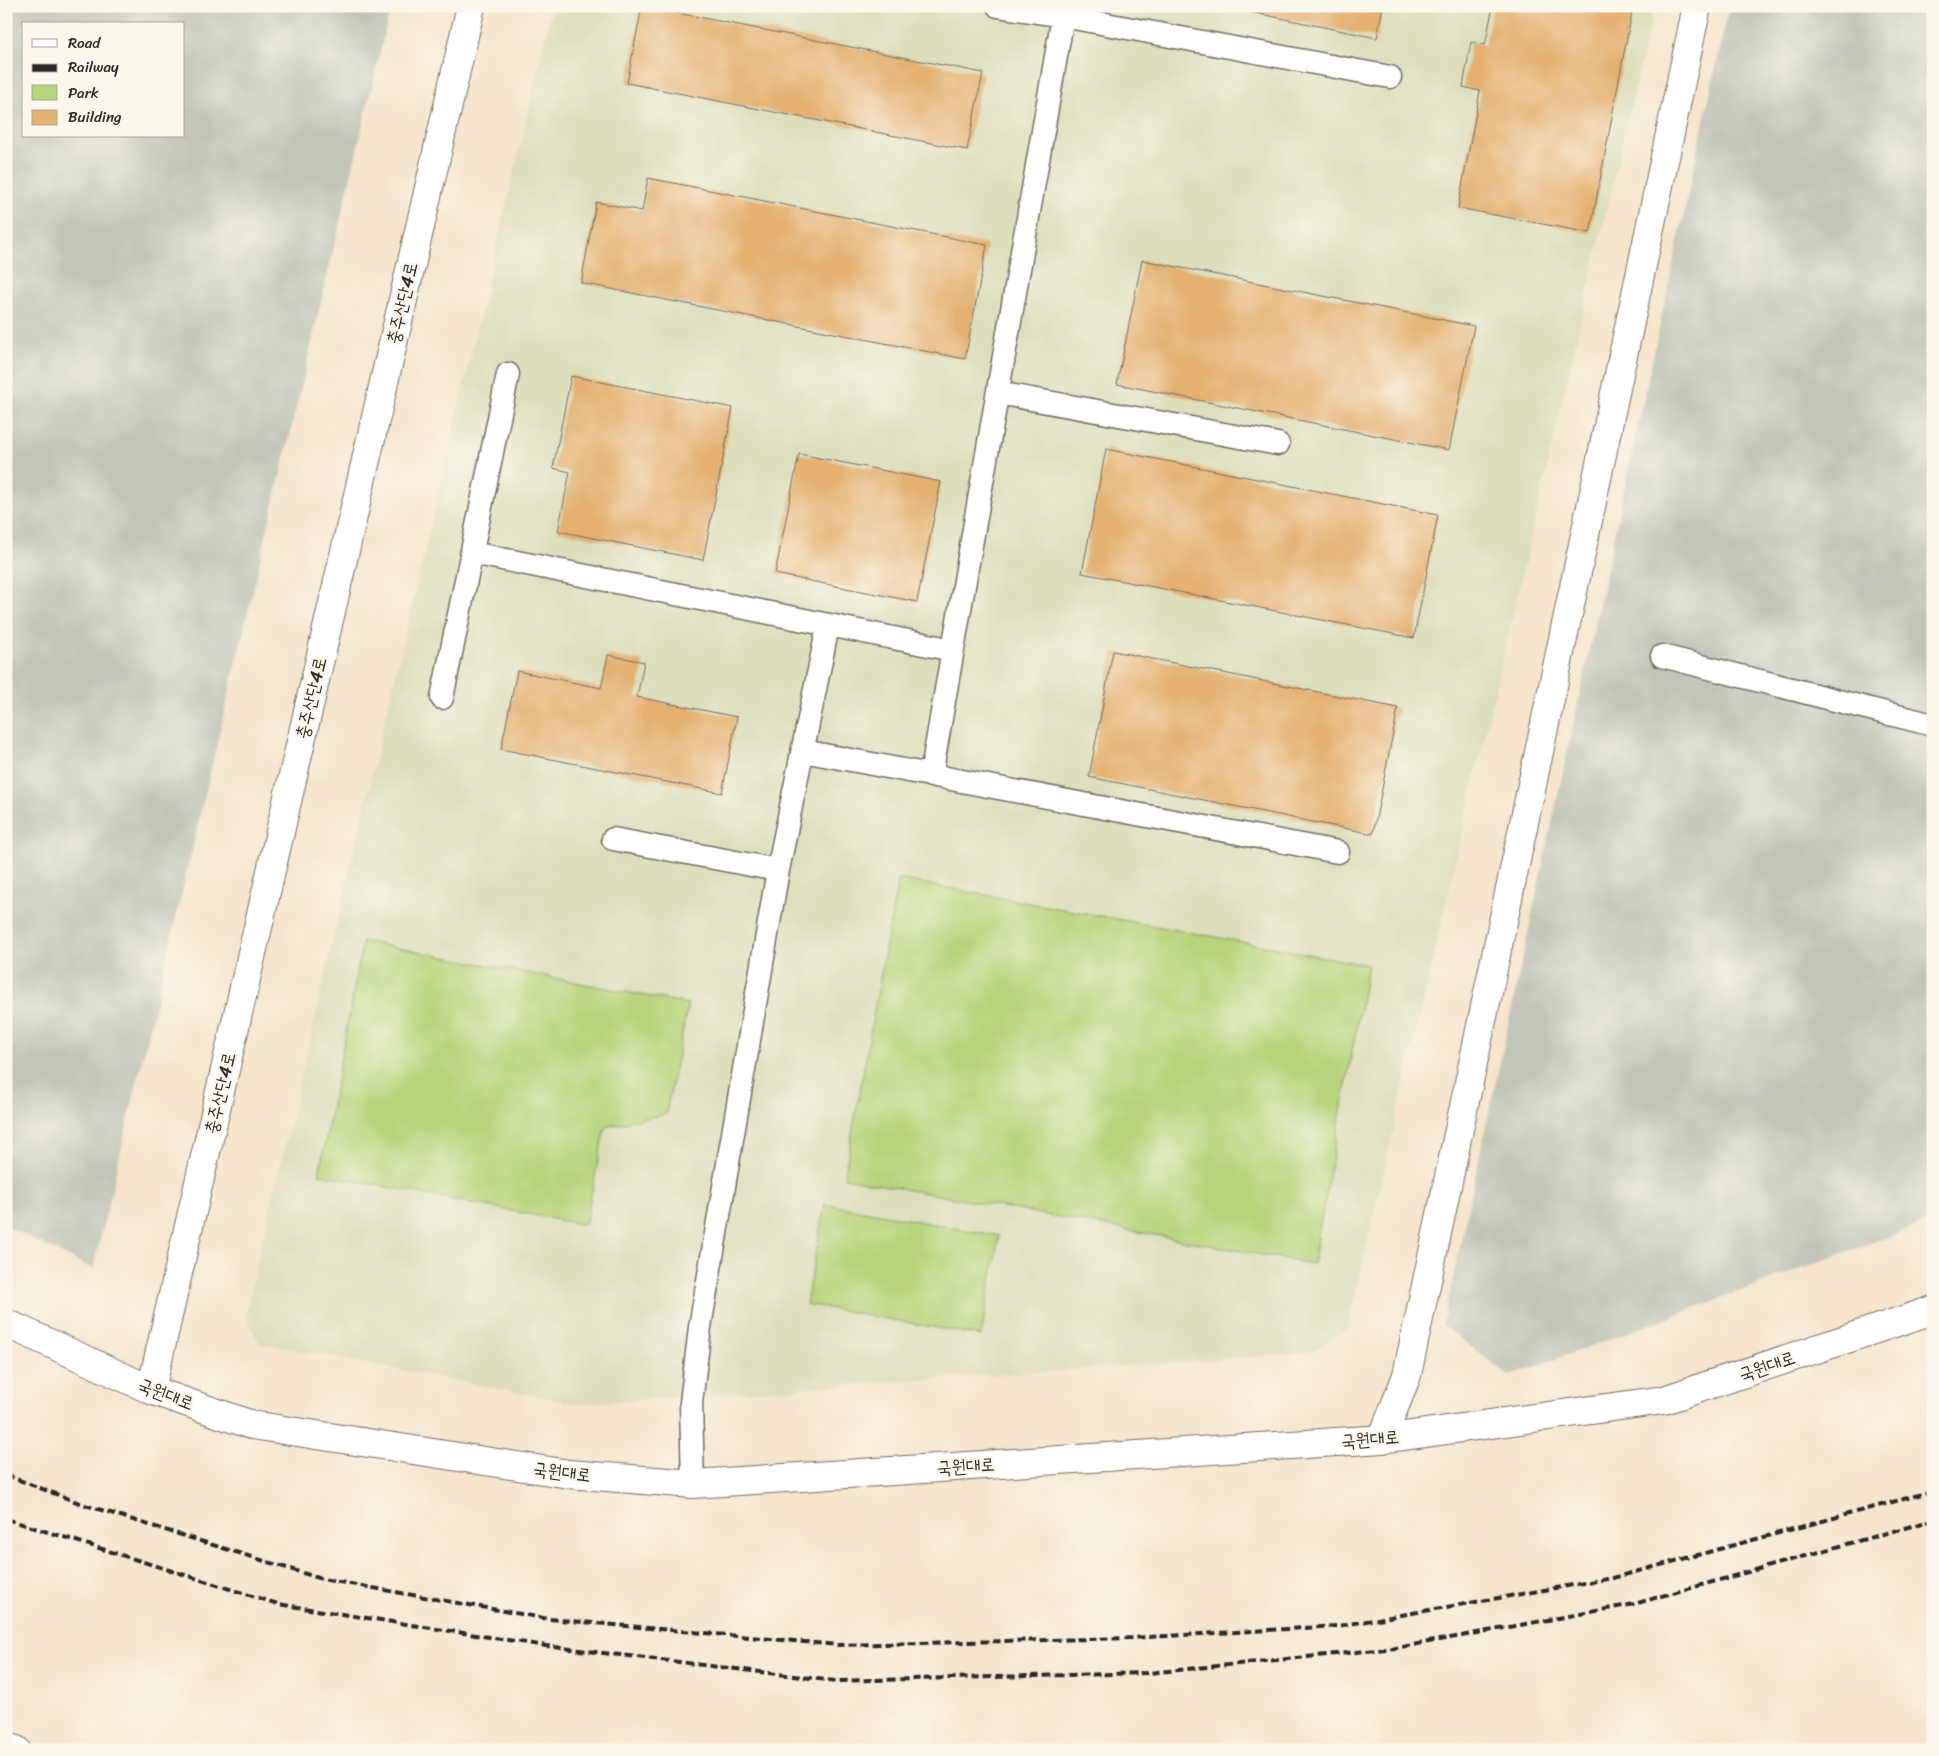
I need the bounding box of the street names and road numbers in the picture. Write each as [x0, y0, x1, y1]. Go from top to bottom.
street label: 충주산단4로 [377, 259, 427, 347]
street label: 충주산단4로 [286, 654, 336, 742]
street label: 충주산단4로 [195, 1049, 245, 1137]
street label: 국원대로 [1734, 1341, 1800, 1391]
street label: 국원대로 [133, 1369, 199, 1419]
street label: 국원대로 [1340, 1421, 1400, 1457]
street label: 국원대로 [936, 1448, 996, 1484]
street label: 국원대로 [531, 1453, 593, 1491]

